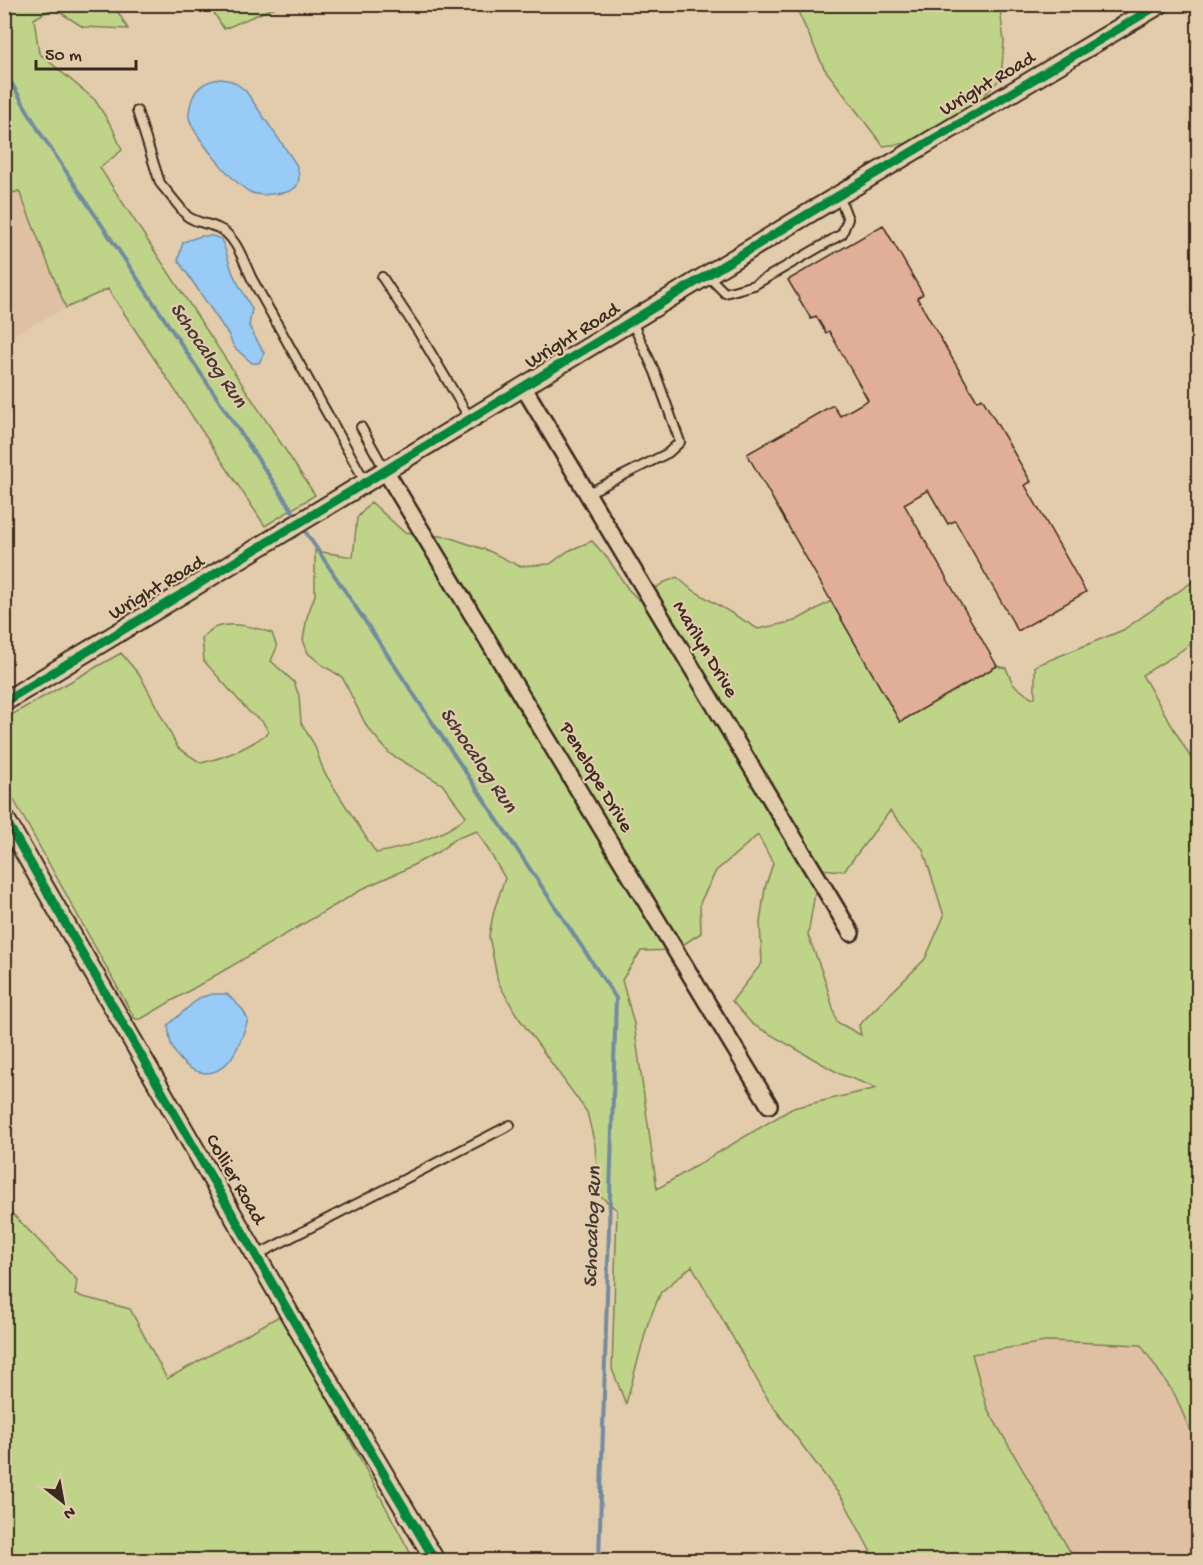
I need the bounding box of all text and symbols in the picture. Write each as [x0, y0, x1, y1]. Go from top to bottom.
scale bar [36, 33, 136, 71]
text: 50 m [45, 46, 82, 67]
street label: Wright Road [936, 46, 1042, 122]
street label: Wright Road [521, 298, 626, 375]
water label: Schocalog Run [163, 299, 252, 414]
street label: Wright Road [105, 550, 211, 626]
street label: Marilyn Drive [666, 598, 742, 703]
water label: Schocalog Run [433, 704, 522, 819]
street label: Penelope Drive [553, 718, 637, 838]
street label: Collier Road [199, 1131, 270, 1231]
water label: Schocalog Run [579, 1165, 609, 1288]
north arrow [33, 1472, 93, 1532]
text: N [59, 1501, 78, 1523]

